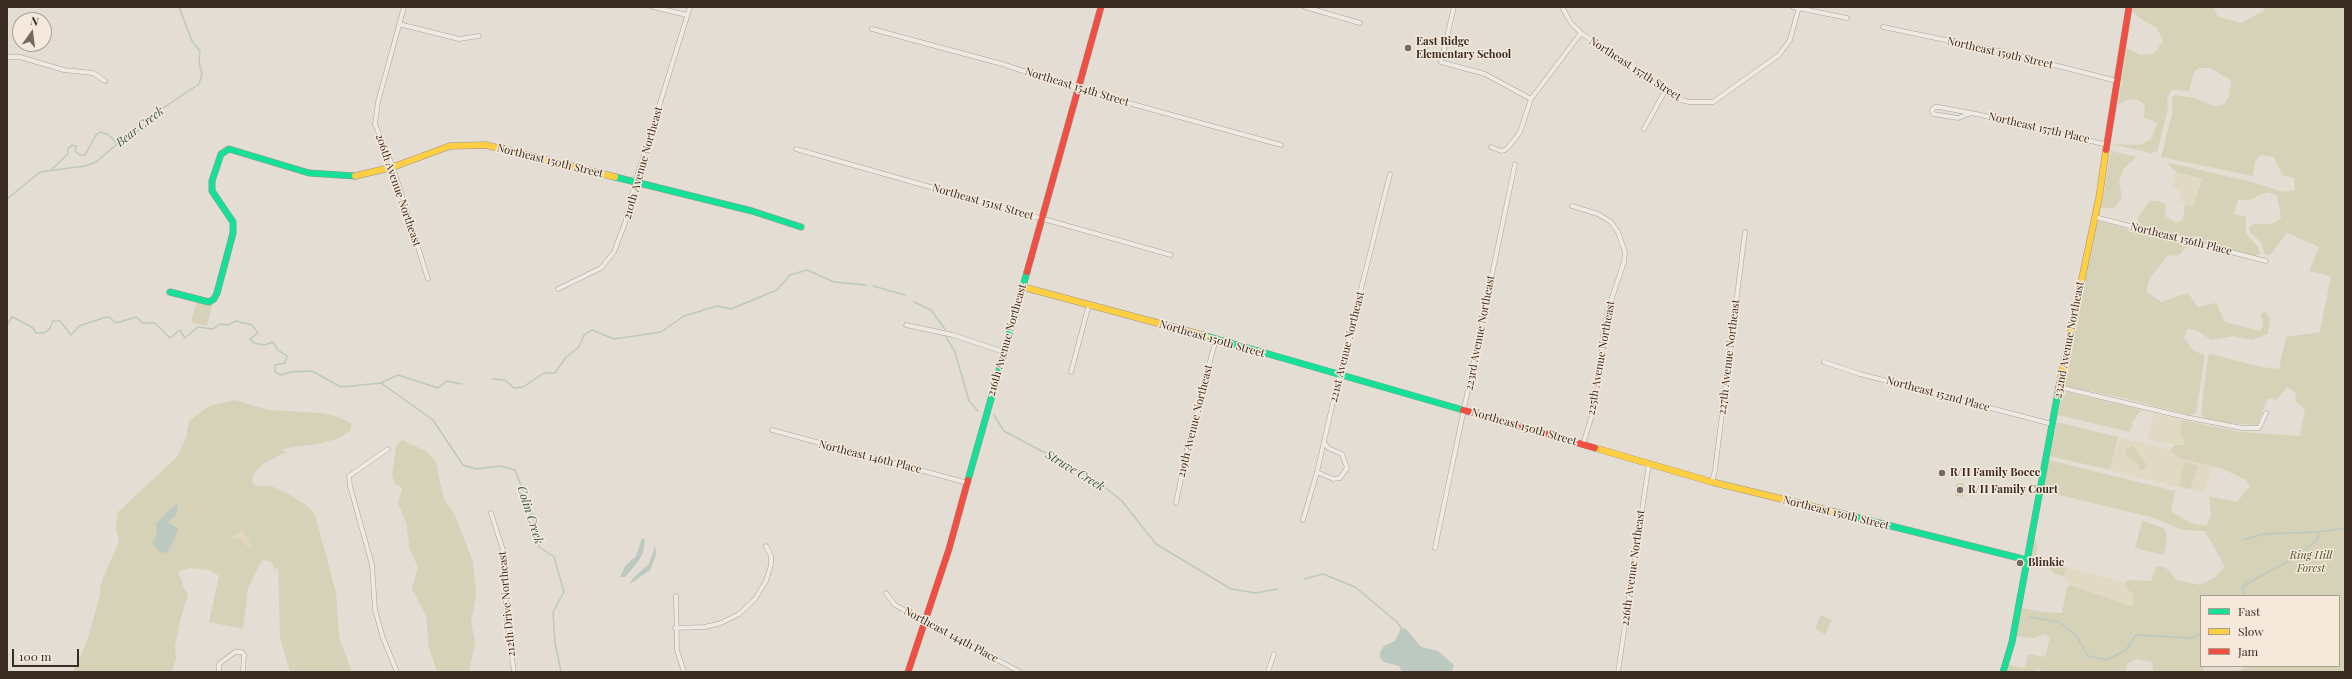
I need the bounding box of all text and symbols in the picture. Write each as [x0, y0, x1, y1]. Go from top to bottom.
north arrow [12, 12, 52, 52]
text: N [29, 13, 40, 29]
street label: Northeast 157th Street [1587, 34, 1683, 104]
street label: Northeast 159th Street [1946, 34, 2054, 72]
place label: East Ridge Elementary School [1416, 35, 1511, 61]
marker: East Ridge Elementary School [1403, 43, 1413, 53]
street label: Northeast 154th Street [1023, 65, 1131, 109]
water label: Bear Creek [113, 104, 167, 150]
street label: 210th Avenue Northeast [621, 105, 665, 221]
street label: Northeast 157th Place [1987, 110, 2091, 146]
street label: 206th Avenue Northeast [372, 132, 424, 248]
street label: Northeast 150th Street [495, 141, 605, 181]
street label: Northeast 151st Street [931, 181, 1035, 223]
street label: Northeast 156th Place [2129, 220, 2233, 258]
street label: 223rd Avenue Northeast [1462, 274, 1498, 392]
street label: 232nd Avenue Northeast [2051, 280, 2087, 400]
street label: 216th Avenue Northeast [985, 282, 1029, 398]
street label: 221st Avenue Northeast [1327, 290, 1367, 404]
street label: 227th Avenue Northeast [1715, 299, 1743, 415]
street label: 225th Avenue Northeast [1584, 300, 1618, 416]
street label: Northeast 150th Street [1158, 318, 1266, 360]
street label: 219th Avenue Northeast [1175, 363, 1215, 479]
street label: Northeast 152nd Place [1885, 374, 1991, 414]
street label: Northeast 150th Street [1470, 406, 1578, 448]
street label: Northeast 146th Place [817, 438, 923, 476]
water label: Struve Creek [1043, 448, 1107, 494]
place label: R/H Family Bocce [1950, 466, 2040, 480]
marker: R/H Family Bocce [1937, 468, 1947, 478]
place label: R/H Family Court [1968, 483, 2058, 497]
water label: Colin Creek [514, 484, 546, 546]
marker: R/H Family Court [1955, 485, 1965, 495]
street label: Northeast 150th Street [1781, 493, 1891, 533]
street label: 226th Avenue Northeast [1618, 509, 1648, 627]
park label: Ring Hill Forest [2290, 549, 2332, 575]
street label: 212th Drive Northeast [496, 551, 518, 657]
place label: Blinkie [2028, 556, 2064, 570]
marker: Blinkie [2015, 558, 2025, 568]
legend [2200, 595, 2340, 667]
text: Fast [2238, 603, 2260, 619]
street label: Northeast 144th Place [901, 604, 1001, 666]
text: Slow [2238, 623, 2264, 639]
scale bar [14, 641, 81, 667]
text: Jam [2238, 643, 2258, 659]
text: 100 m [19, 648, 51, 664]

